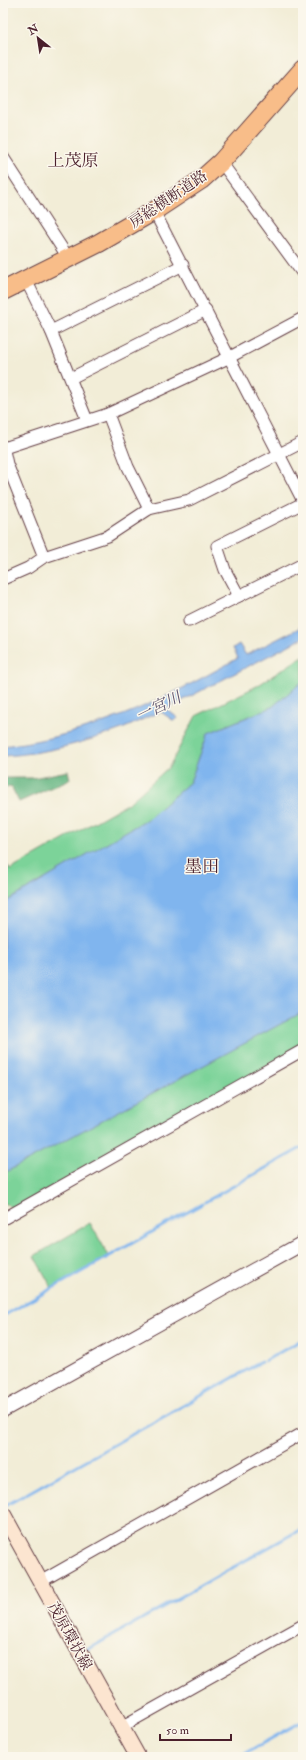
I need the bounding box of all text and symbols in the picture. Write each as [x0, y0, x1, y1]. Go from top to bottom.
north arrow [18, 18, 58, 58]
text: N [25, 21, 42, 38]
district label: 上茂原 [48, 150, 99, 171]
street label: 房総横断道路 [126, 166, 211, 232]
water label: 一宮川 [132, 687, 186, 726]
district label: 墨田 [185, 856, 219, 877]
street label: 茂原環状線 [43, 1599, 96, 1674]
scale bar [160, 1716, 231, 1742]
text: 50 m [166, 1723, 190, 1738]

